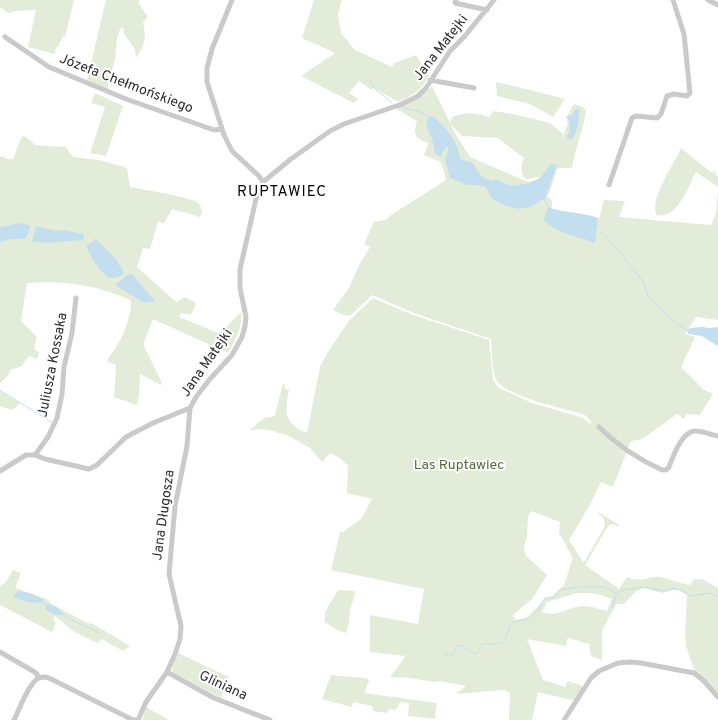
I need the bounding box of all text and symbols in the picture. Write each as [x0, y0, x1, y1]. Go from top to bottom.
street label: Jana Matejki [410, 12, 472, 84]
street label: Józefa Chełmońskiego [57, 51, 196, 117]
district label: RUPTAWIEC [237, 183, 327, 202]
street label: Juliusza Kossaka [35, 311, 71, 419]
street label: Jana Matejki [177, 326, 237, 400]
park label: Las Ruptawiec [414, 457, 504, 474]
street label: Jana Długosza [149, 469, 179, 561]
street label: Gliniana [196, 667, 250, 705]

